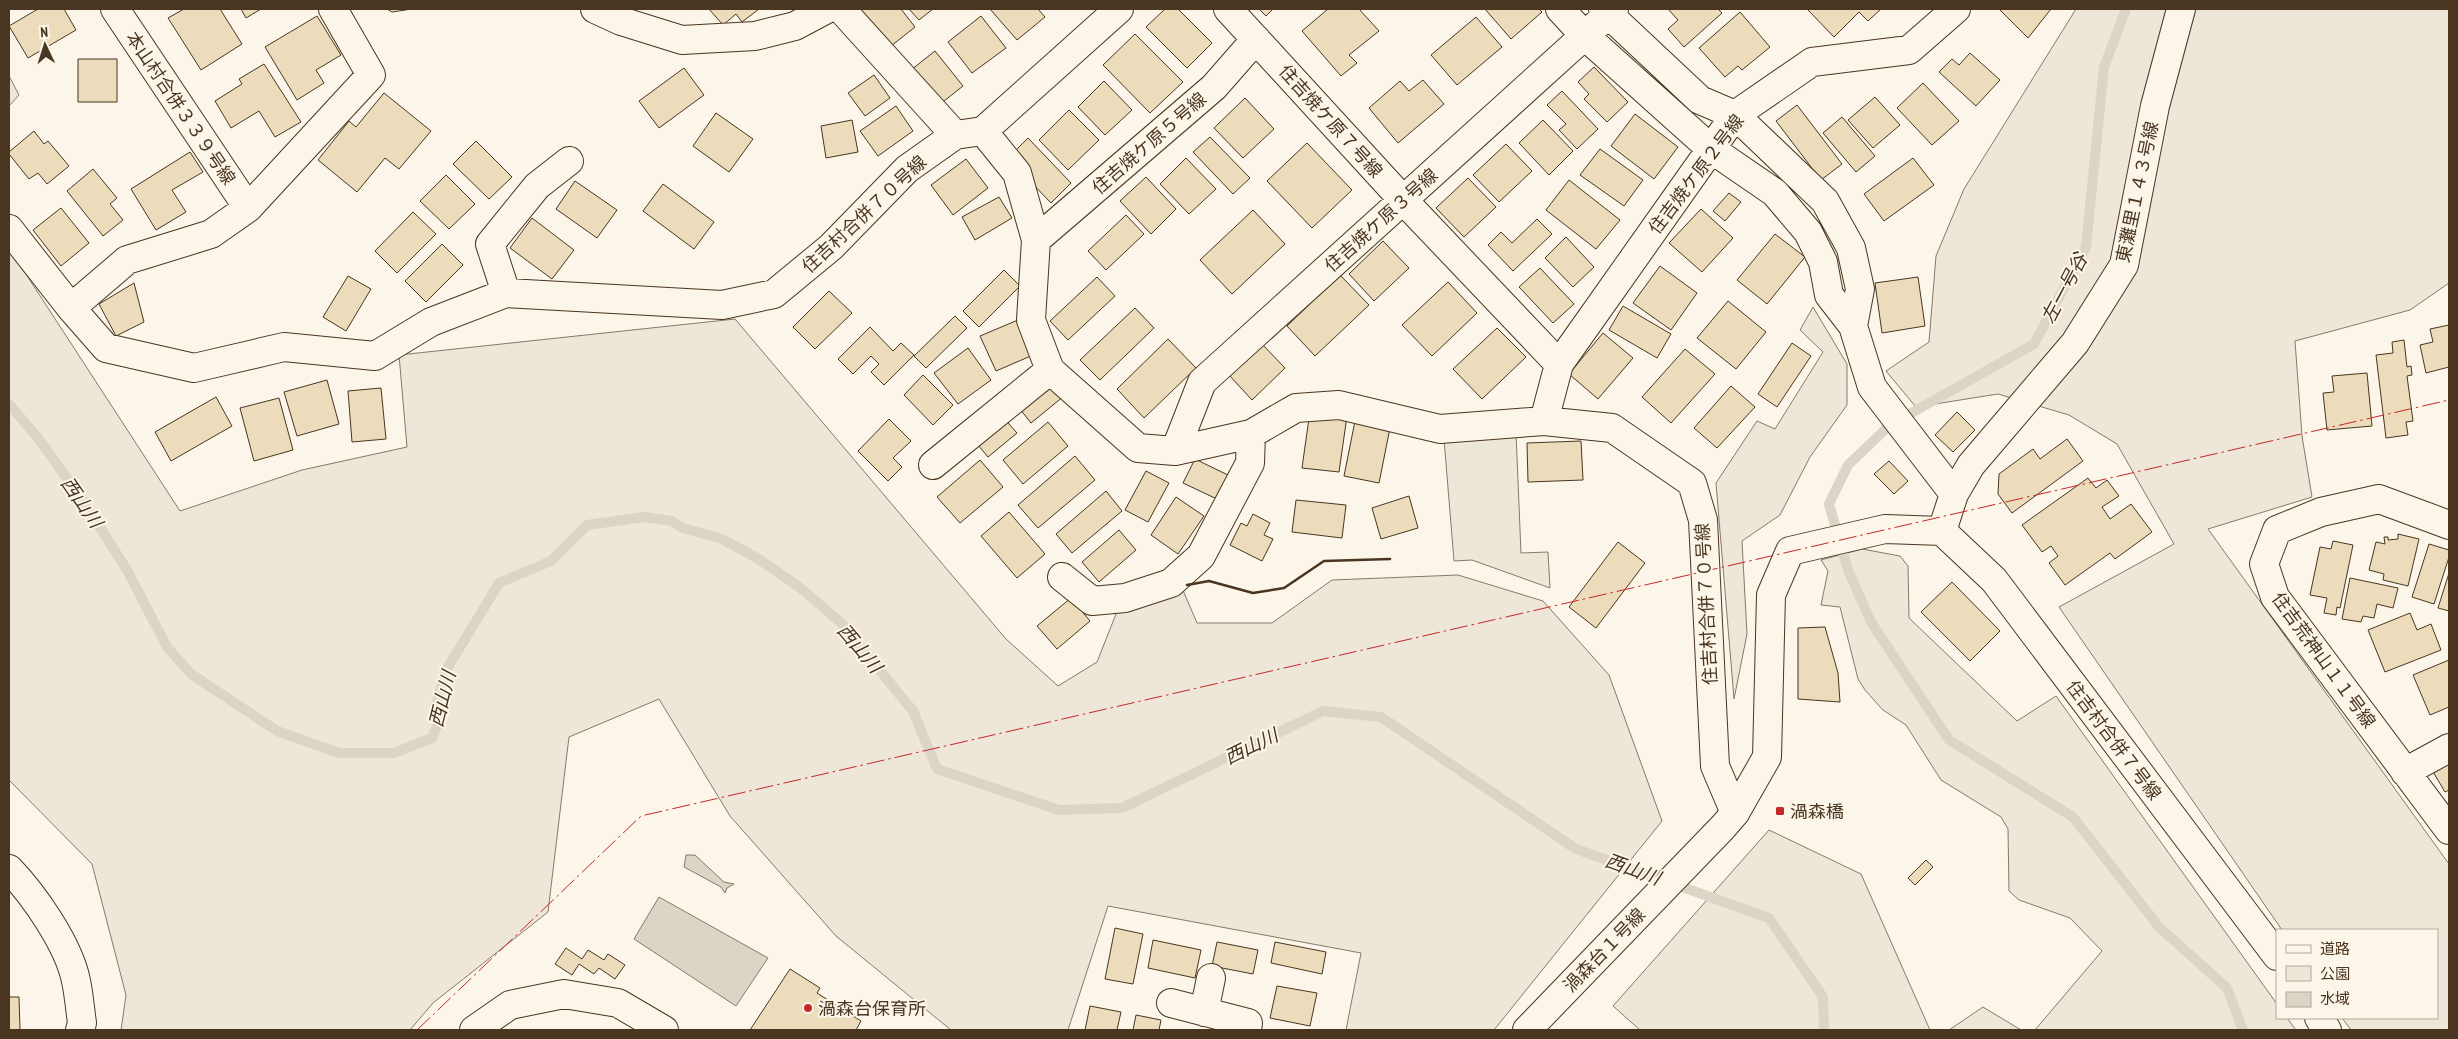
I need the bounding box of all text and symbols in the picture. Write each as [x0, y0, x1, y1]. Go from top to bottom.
north arrow [20, 20, 70, 70]
text: N [40, 23, 48, 41]
street label: 本山村合併３３９号線 [121, 27, 241, 189]
street label: 住吉焼ケ原７号線 [1274, 60, 1388, 182]
street label: 住吉焼ケ原５号線 [1087, 87, 1211, 199]
street label: 住吉焼ケ原２号線 [1643, 110, 1749, 238]
street label: 東灘里１４３号線 [2111, 119, 2163, 265]
street label: 住吉村合併７０号線 [797, 150, 931, 278]
street label: 住吉焼ケ原３号線 [1320, 163, 1442, 277]
water label: 左一号谷 [2036, 247, 2093, 327]
water label: 西山川 [56, 472, 109, 534]
street label: 住吉村合併７０号線 [1690, 523, 1722, 685]
street label: 住吉荒神山１１号線 [2267, 588, 2381, 732]
water label: 西山川 [832, 618, 889, 679]
water label: 西山川 [423, 667, 461, 730]
street label: 住吉村合併７号線 [2061, 676, 2167, 804]
water label: 西山川 [1220, 722, 1284, 769]
place label: 渦森橋 [1790, 800, 1844, 823]
marker: 渦森橋 [1774, 805, 1786, 817]
water label: 西山川 [1602, 848, 1666, 891]
street label: 渦森台１号線 [1558, 903, 1650, 997]
legend [2276, 929, 2438, 1019]
text: 道路 [2320, 939, 2350, 958]
text: 公園 [2320, 964, 2350, 983]
text: 水域 [2320, 989, 2350, 1008]
place label: 渦森台保育所 [818, 997, 926, 1020]
marker: 渦森台保育所 [802, 1002, 814, 1014]

